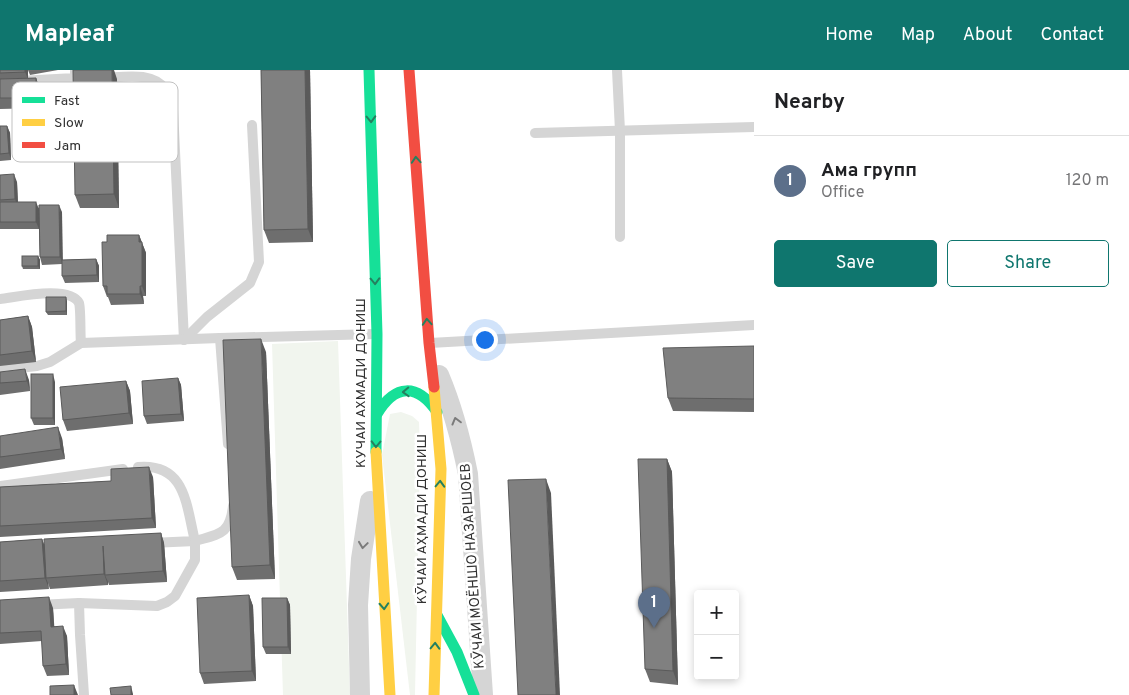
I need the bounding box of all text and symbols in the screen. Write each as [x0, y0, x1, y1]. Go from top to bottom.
text: Mapleaf [25, 20, 114, 50]
text: Home [825, 24, 873, 47]
text: Map [901, 24, 935, 47]
text: About [963, 24, 1012, 47]
text: Contact [1040, 24, 1104, 47]
legend [12, 82, 178, 162]
text: Nearby [774, 89, 845, 116]
text: Fast [54, 93, 80, 110]
text: Slow [54, 115, 84, 132]
one-way arrow [365, 115, 376, 123]
text: Jam [54, 138, 81, 155]
one-way arrow [410, 156, 421, 164]
text: Ама групп [821, 159, 917, 183]
text: 1 [787, 171, 793, 191]
text: 120 m [1066, 171, 1109, 191]
text: Office [821, 183, 864, 203]
button: Save [774, 240, 937, 287]
button: Share [947, 240, 1109, 287]
one-way arrow [370, 277, 381, 285]
street label: КУЧАИ АХМАДИ ДОНИШ [353, 298, 370, 468]
one-way arrow [422, 318, 433, 326]
your location [472, 327, 498, 353]
one-way arrow [402, 386, 410, 397]
one-way arrow [451, 416, 462, 425]
street label: КӮЧАИ АҲМАДИ ДОНИШ [414, 434, 431, 604]
one-way arrow [371, 440, 381, 448]
street label: КӮЧАИ МОЁНШО НАЗАРШОЕВ [456, 463, 489, 669]
one-way arrow [435, 480, 445, 488]
one-way arrow [359, 540, 369, 549]
pin: 1 [638, 587, 670, 628]
map controls [694, 590, 739, 680]
button: + [694, 590, 739, 635]
one-way arrow [379, 602, 390, 610]
button: − [694, 635, 739, 680]
one-way arrow [430, 642, 441, 650]

